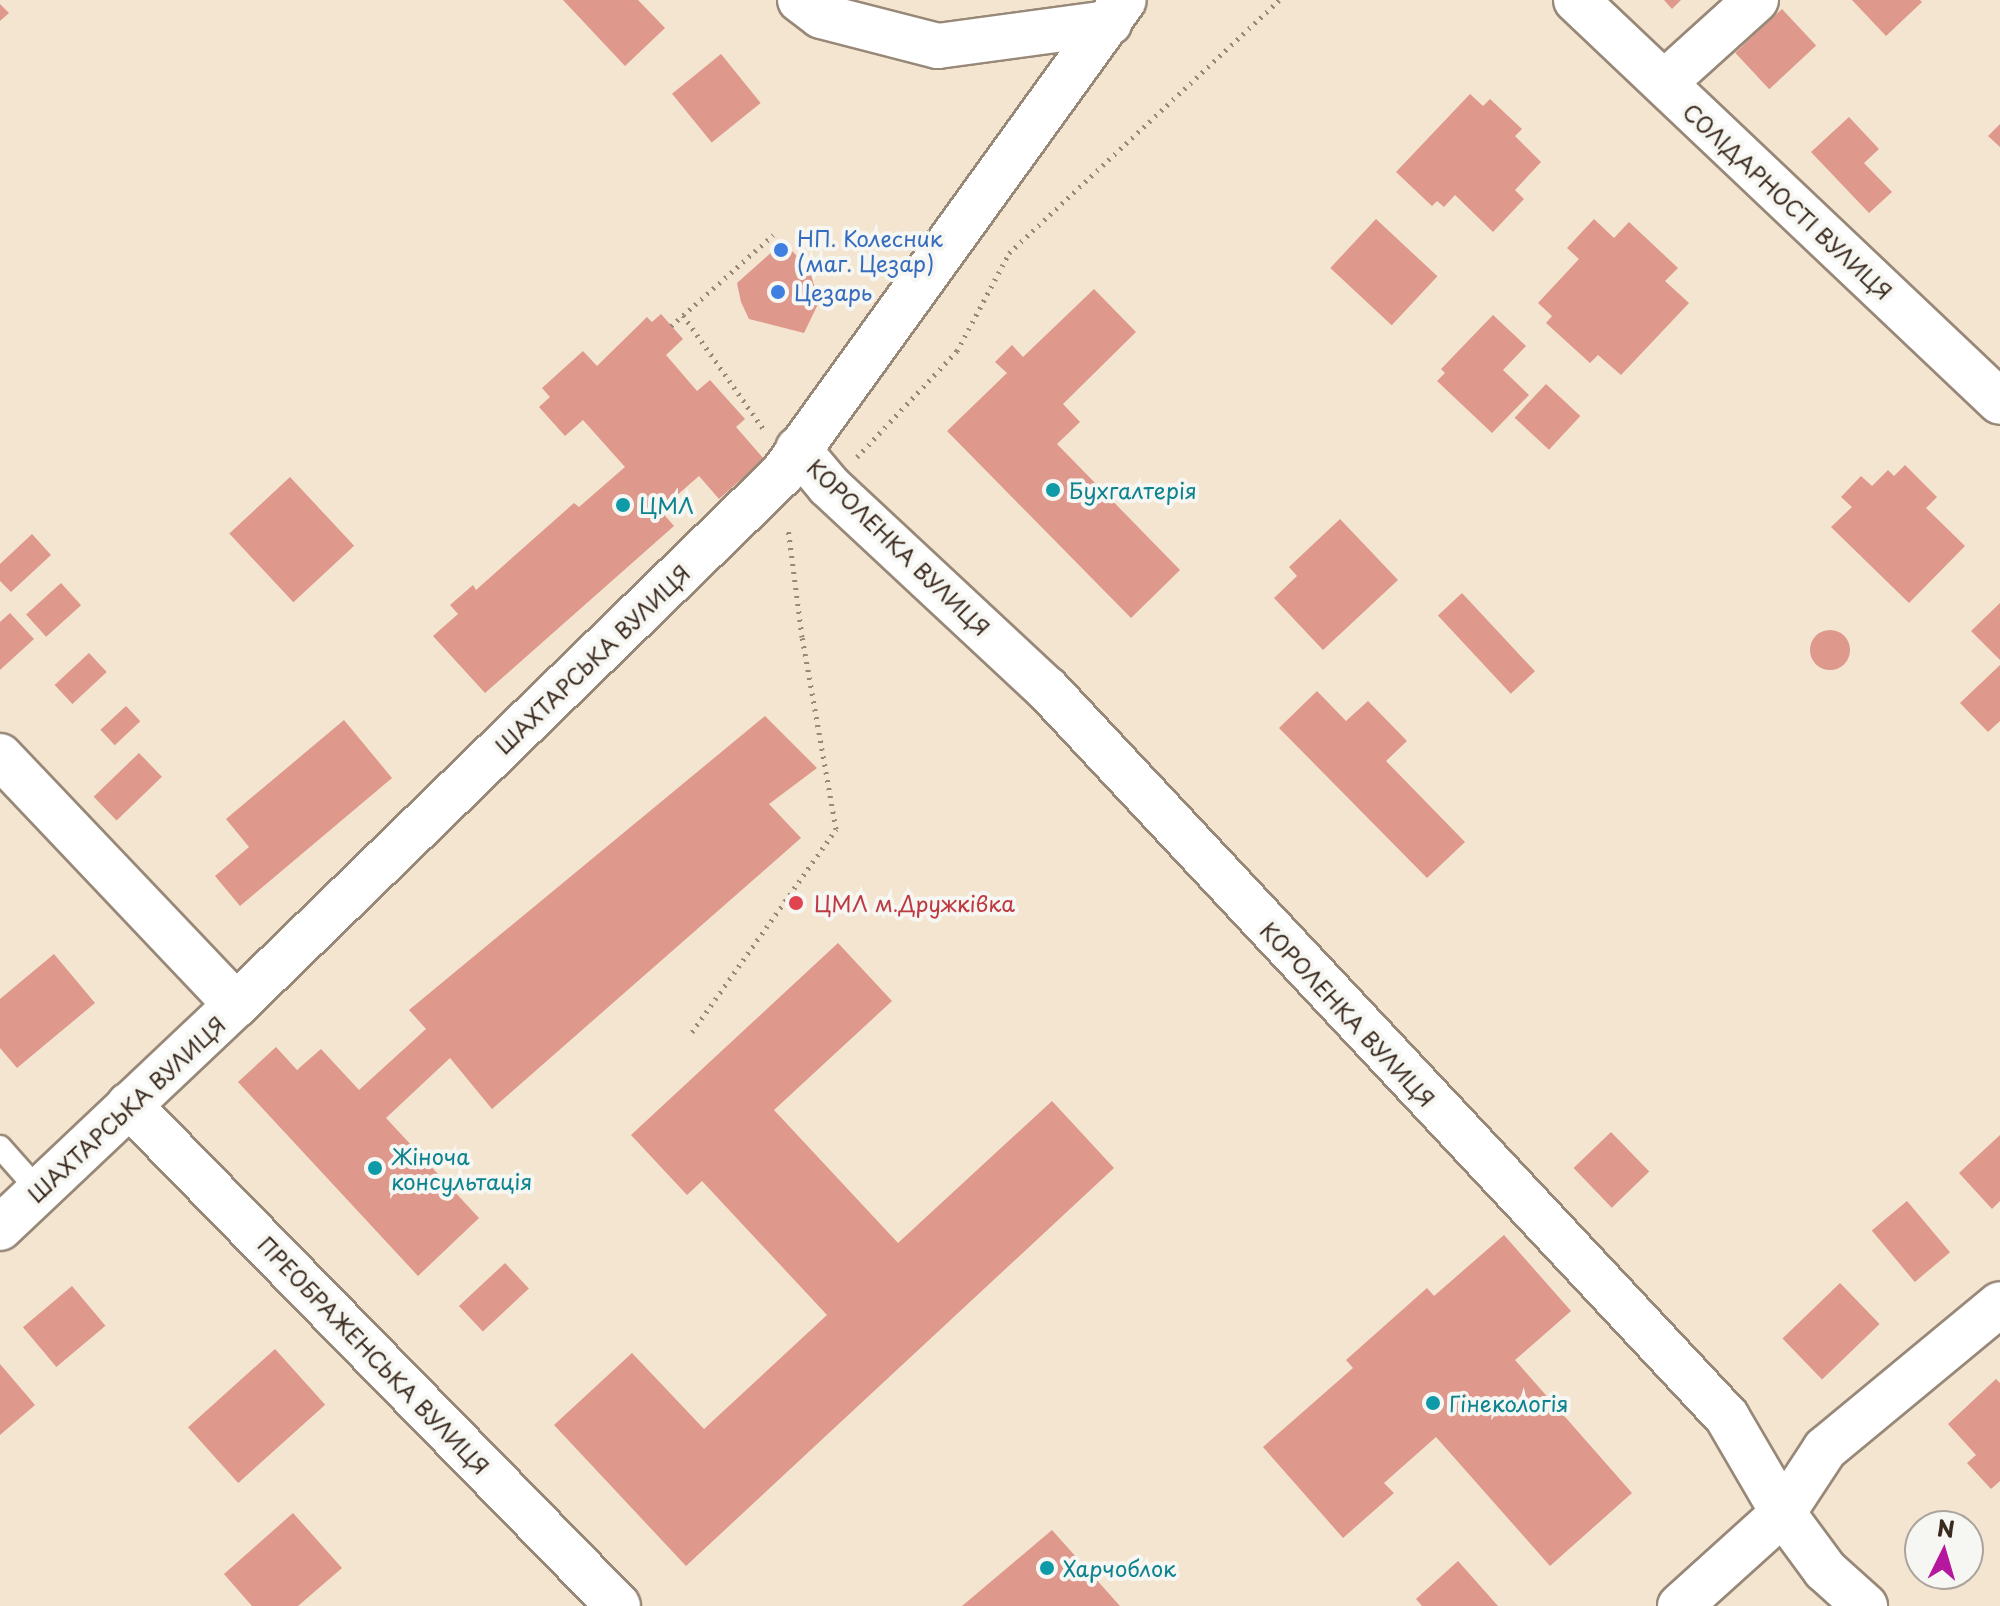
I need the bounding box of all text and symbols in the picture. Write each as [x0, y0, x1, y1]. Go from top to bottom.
street label: СОЛІДАРНОСТІ ВУЛИЦЯ [1678, 97, 1898, 305]
place label: НП. Колесник (маг. Цезар) [797, 224, 943, 276]
marker: НП. Колесник (маг. Цезар) [772, 241, 790, 259]
place label: Цезарь [794, 279, 872, 305]
marker: Цезарь [769, 283, 787, 301]
street label: КОРОЛЕНКА ВУЛИЦЯ [803, 454, 995, 640]
place label: Бухгалтерія [1069, 477, 1197, 503]
marker: Бухгалтерія [1044, 481, 1062, 499]
place label: ЦМЛ [639, 492, 694, 518]
marker: ЦМЛ [614, 496, 632, 514]
street label: ШАХТАРСЬКА ВУЛИЦЯ [490, 559, 694, 759]
place label: ЦМЛ м.Дружківка [814, 890, 1016, 916]
marker: ЦМЛ м.Дружківка [785, 892, 807, 914]
street label: КОРОЛЕНКА ВУЛИЦЯ [1256, 917, 1440, 1111]
street label: ШАХТАРСЬКА ВУЛИЦЯ [22, 1011, 230, 1207]
place label: Жіноча консультація [391, 1142, 532, 1194]
marker: Жіноча консультація [366, 1159, 384, 1177]
street label: ПРЕОБРАЖЕНСЬКА ВУЛИЦЯ [254, 1231, 494, 1479]
place label: Гінекологія [1449, 1390, 1568, 1416]
marker: Гінекологія [1424, 1394, 1442, 1412]
north arrow [1904, 1510, 1984, 1590]
text: N [1936, 1510, 1956, 1545]
place label: Харчоблок [1063, 1555, 1176, 1581]
marker: Харчоблок [1038, 1559, 1056, 1577]

